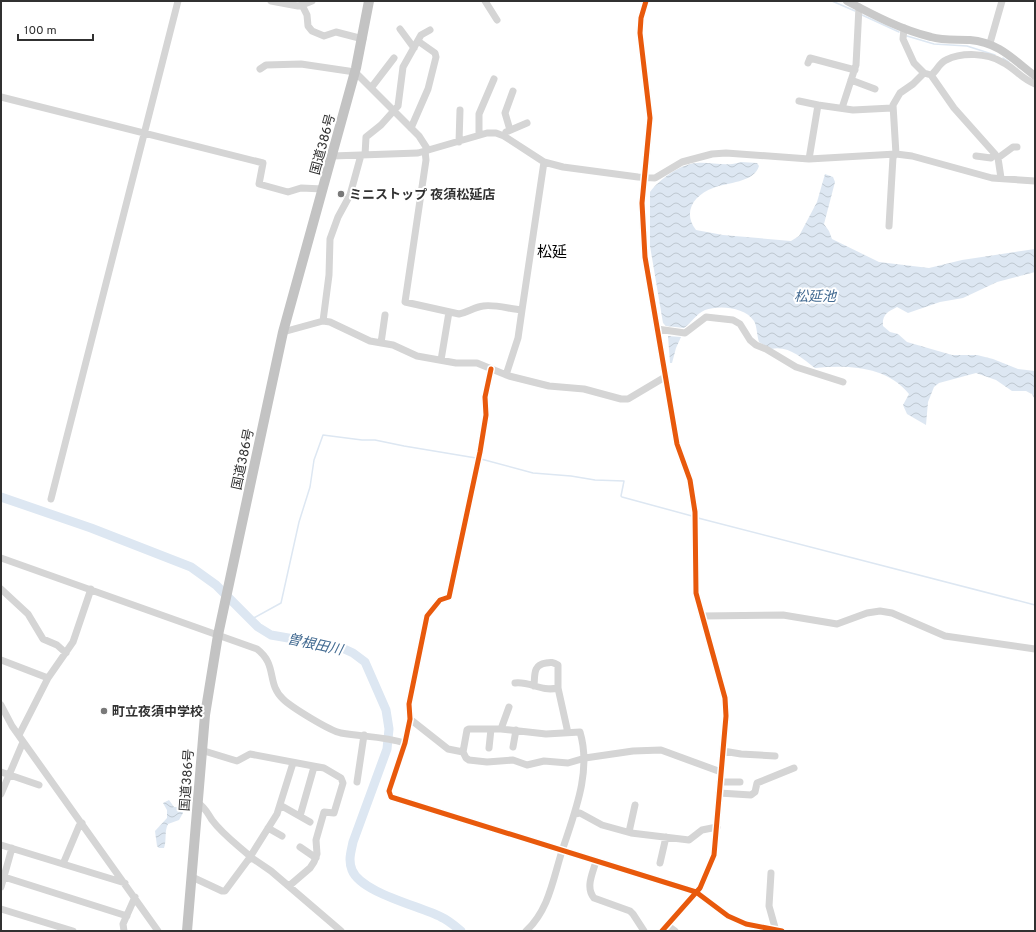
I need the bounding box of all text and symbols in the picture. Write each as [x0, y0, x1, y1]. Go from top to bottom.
scale bar [18, 16, 93, 42]
text: 100 m [24, 23, 57, 39]
street label: 国道386号 [308, 112, 340, 177]
place label: ミニストップ 夜須松延店 [349, 187, 495, 204]
marker: ミニストップ 夜須松延店 [336, 189, 346, 199]
district label: 松延 [537, 244, 567, 263]
water label: 松延池 [794, 289, 838, 306]
street label: 国道386号 [230, 427, 258, 492]
water label: 曽根田川 [286, 631, 346, 660]
place label: 町立夜須中学校 [112, 704, 203, 721]
marker: 町立夜須中学校 [99, 706, 109, 716]
street label: 国道386号 [178, 748, 198, 812]

